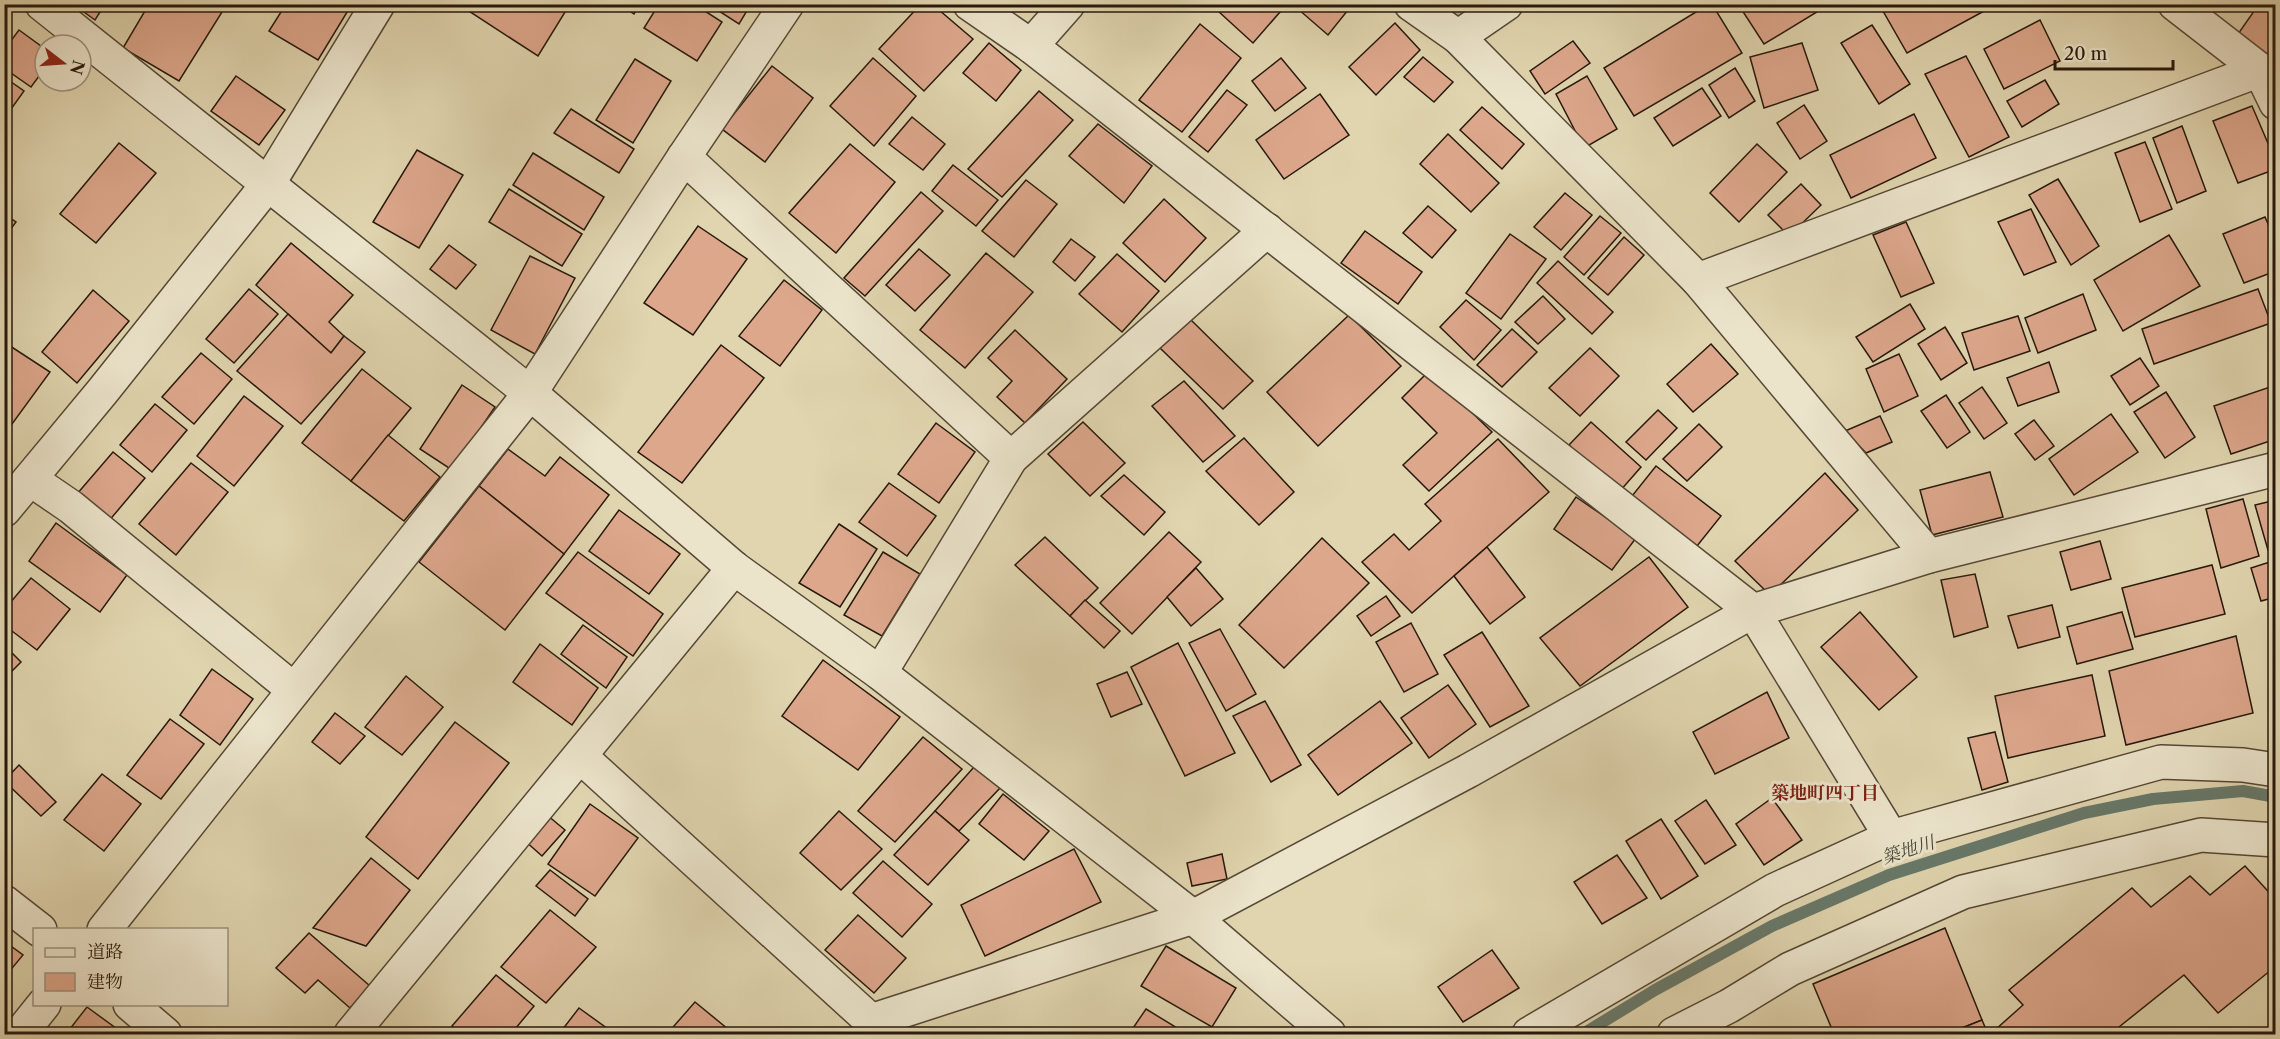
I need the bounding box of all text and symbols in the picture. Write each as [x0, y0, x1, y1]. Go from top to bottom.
north arrow [33, 33, 93, 93]
scale bar [2055, 33, 2174, 71]
text: 20 m [2064, 43, 2108, 65]
text: N [66, 58, 89, 77]
district label: 築地町四丁目 [1771, 782, 1879, 804]
water label: 築地川 [1879, 831, 1939, 869]
legend [33, 928, 228, 1006]
text: 道路 [87, 941, 123, 963]
text: 建物 [87, 971, 123, 993]

